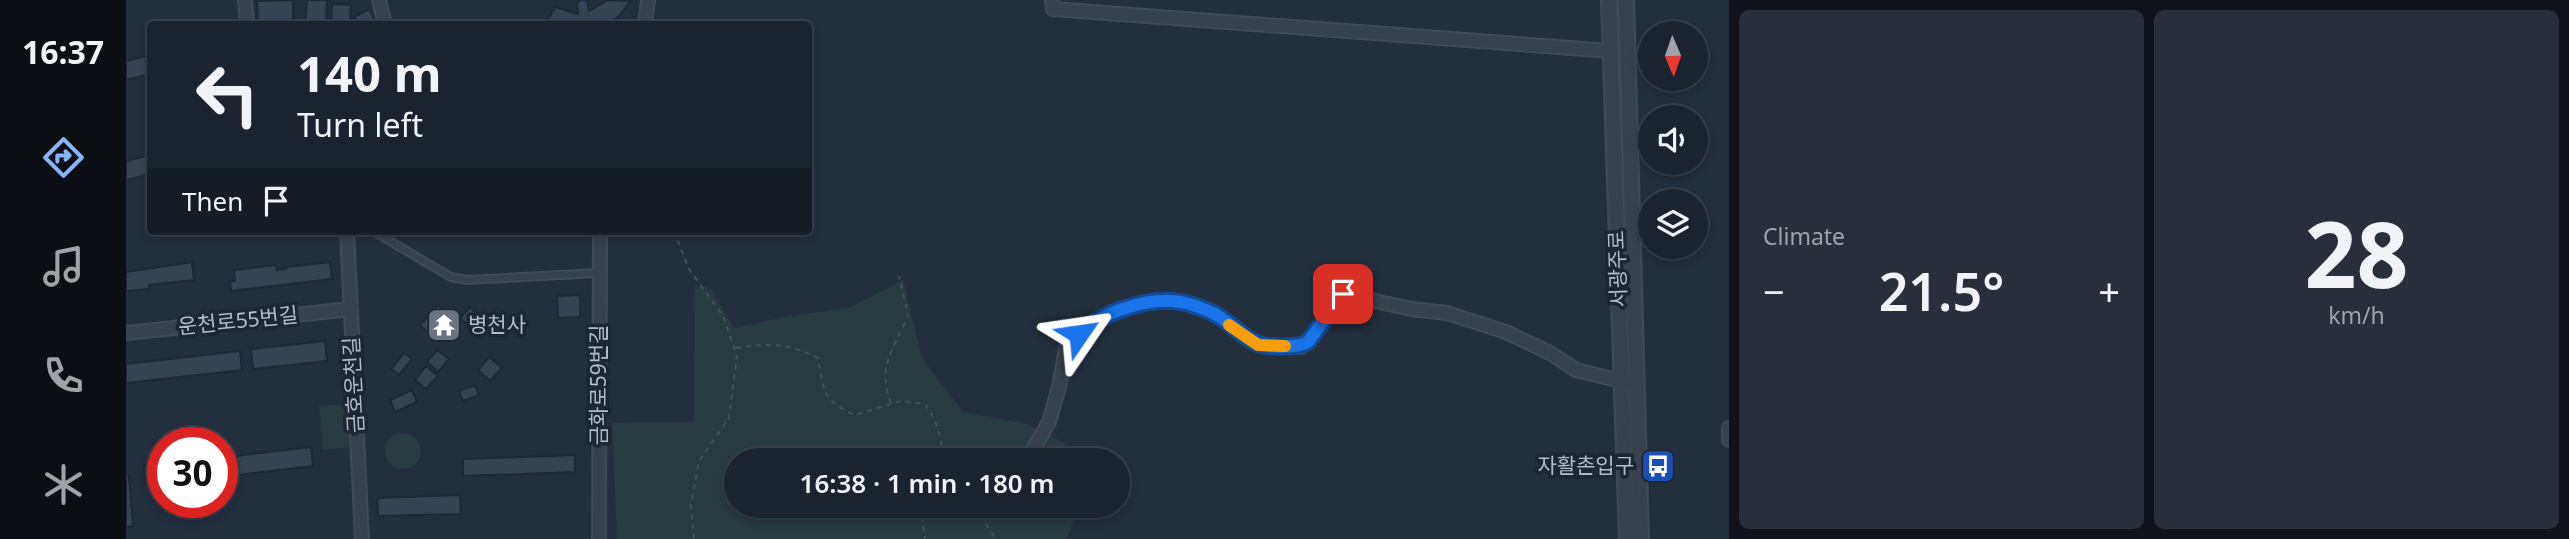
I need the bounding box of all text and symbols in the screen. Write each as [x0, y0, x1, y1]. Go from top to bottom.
north arrow [1638, 21, 1708, 91]
map controls [1638, 21, 1708, 259]
text: 16:37 [22, 30, 104, 73]
text: 140 m [297, 40, 442, 106]
icon: left [182, 49, 273, 140]
text: Turn left [297, 103, 423, 146]
button: sound [1638, 105, 1708, 175]
icon: directions [39, 133, 88, 182]
icon: arrive [257, 182, 295, 220]
text: Then [182, 183, 243, 219]
button: layers [1638, 189, 1708, 259]
text: 28 [2304, 191, 2409, 315]
text: Climate [1763, 220, 1845, 252]
street label: 서광주로 [1602, 230, 1632, 308]
icon: music [39, 242, 88, 291]
text: 21.5° [1879, 255, 2004, 326]
pin [1313, 264, 1373, 324]
text: − [1763, 265, 1785, 317]
text: + [2098, 265, 2120, 317]
icon: arrive [1324, 275, 1362, 313]
position arrow [1042, 297, 1116, 371]
text: km/h [2328, 299, 2385, 331]
street label: 운천로55번길 [176, 300, 299, 340]
temple icon: 병천사 [425, 306, 463, 344]
place label: 병천사 [468, 310, 526, 338]
street label: 금화로59번길 [584, 325, 612, 445]
street label: 금호운천길 [336, 336, 370, 434]
icon: phone [39, 351, 88, 400]
speed limit sign: 30 [147, 427, 238, 518]
bus stop icon: 자활촌입구 [1639, 447, 1677, 485]
place label: 자활촌입구 [1537, 451, 1634, 479]
icon: climate [39, 460, 88, 509]
text: 16:38 · 1 min · 180 m [800, 465, 1054, 501]

